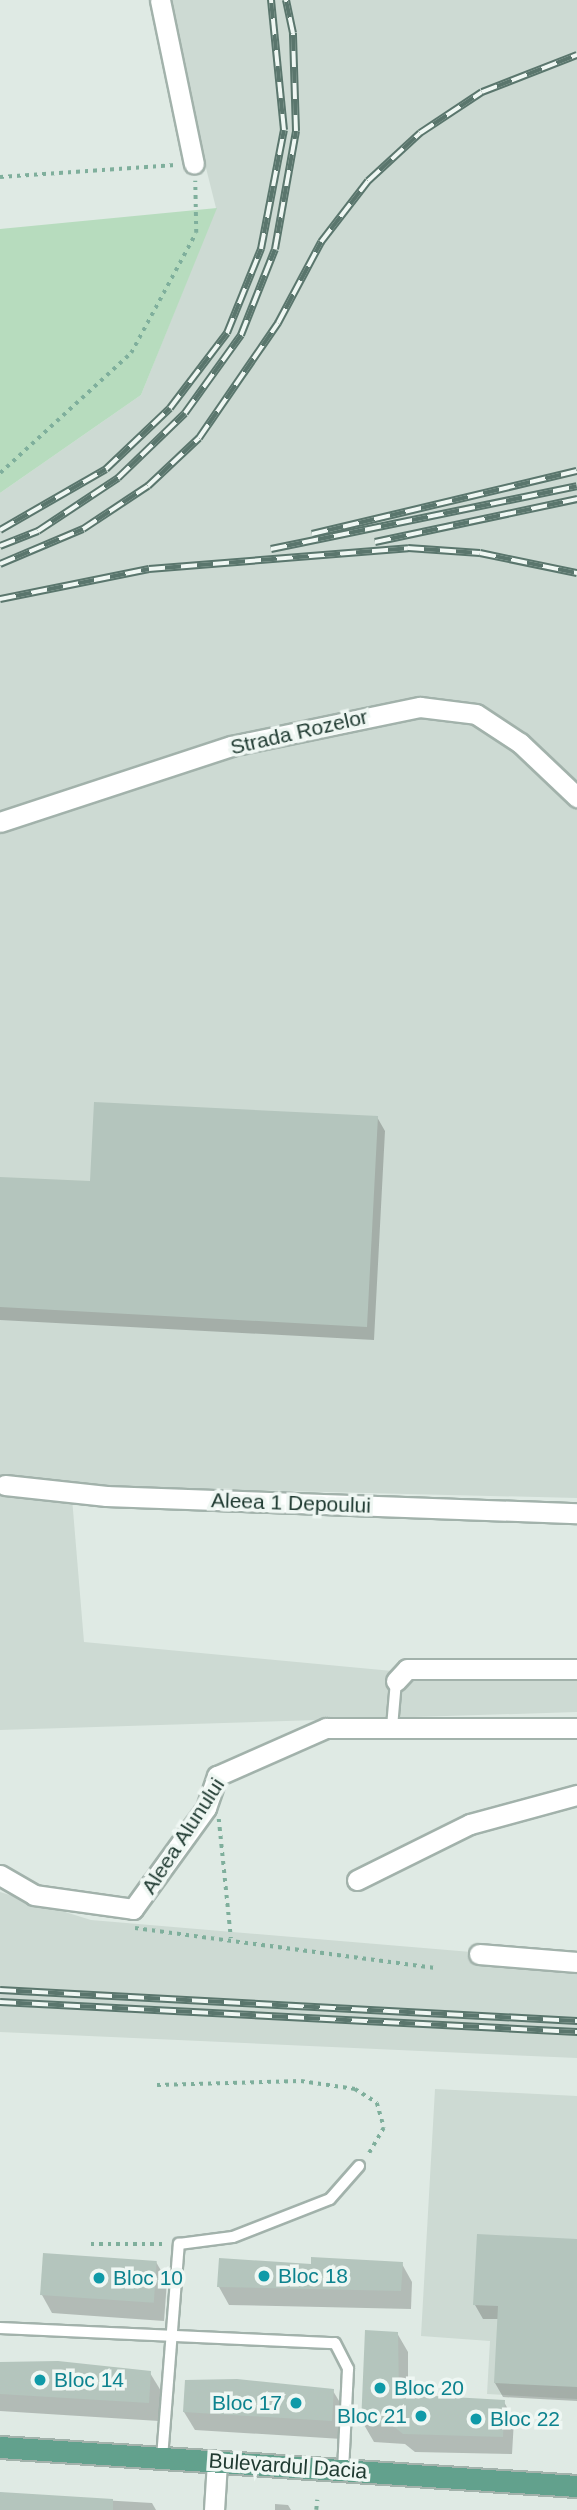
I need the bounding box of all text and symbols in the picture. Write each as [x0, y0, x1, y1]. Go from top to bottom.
street label: Strada Rozelor [228, 704, 370, 760]
street label: Aleea 1 Depoului [211, 1488, 371, 1518]
street label: Aleea Alunului [136, 1773, 230, 1899]
place label: Bloc 18 [278, 2263, 348, 2289]
place label: Bloc 10 [113, 2265, 183, 2291]
marker: Bloc 18 [256, 2268, 272, 2284]
marker: Bloc 10 [91, 2270, 107, 2286]
place label: Bloc 14 [54, 2367, 124, 2393]
marker: Bloc 14 [32, 2372, 48, 2388]
place label: Bloc 20 [394, 2375, 464, 2401]
marker: Bloc 20 [372, 2380, 388, 2396]
place label: Bloc 17 [212, 2390, 282, 2416]
marker: Bloc 17 [288, 2395, 304, 2411]
place label: Bloc 21 [337, 2403, 407, 2429]
place label: Bloc 22 [490, 2406, 560, 2432]
marker: Bloc 21 [413, 2408, 429, 2424]
marker: Bloc 22 [468, 2411, 484, 2427]
street label: Bulevardul Dacia [208, 2448, 368, 2484]

